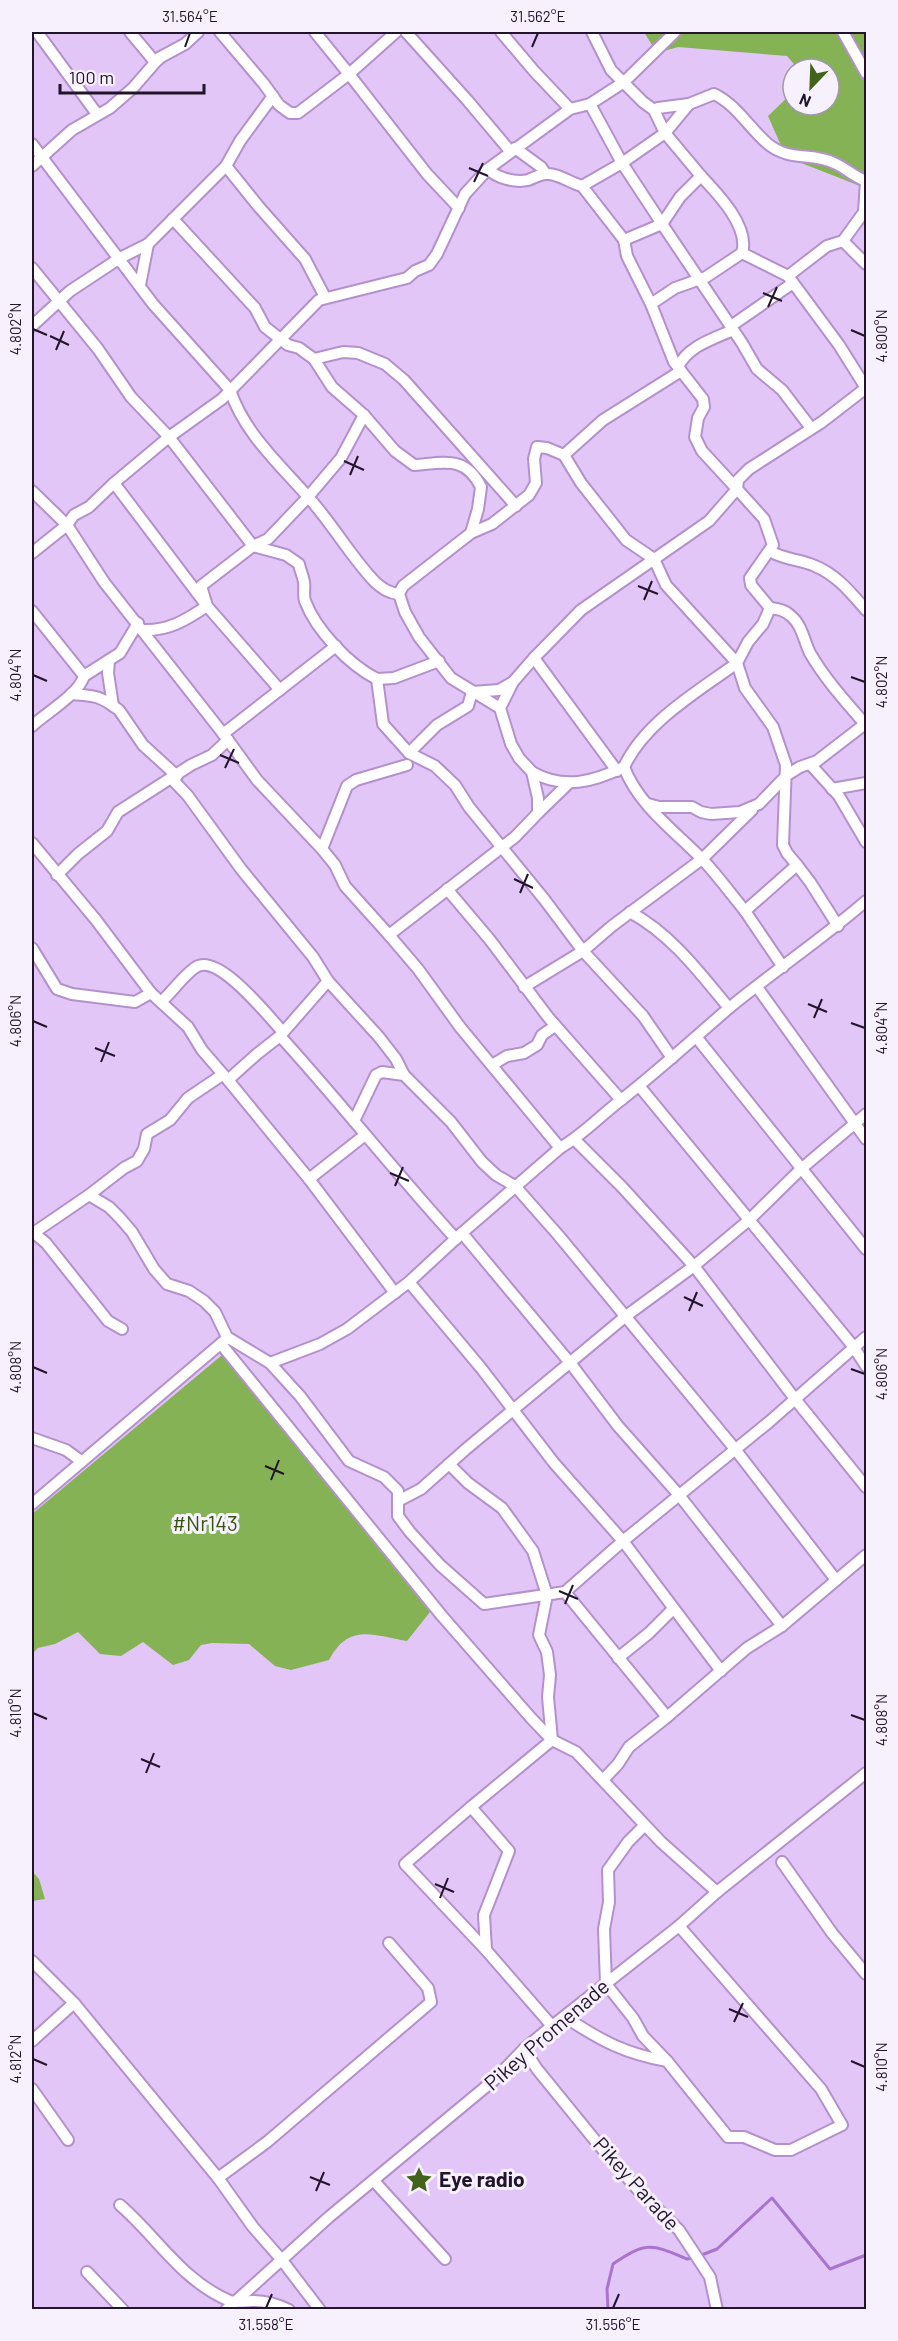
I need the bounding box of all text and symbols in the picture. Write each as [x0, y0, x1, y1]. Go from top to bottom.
text: 31.564°E [162, 7, 218, 25]
text: 31.562°E [510, 7, 566, 25]
scale bar [60, 57, 204, 95]
north arrow [781, 57, 841, 117]
text: 100 m [69, 66, 114, 88]
text: N [796, 90, 814, 112]
text: 4.802°N [6, 303, 24, 355]
text: 4.800°N [872, 309, 890, 363]
text: 4.804°N [6, 649, 24, 701]
text: 4.802°N [872, 656, 890, 708]
text: 4.806°N [6, 995, 24, 1047]
text: 4.804°N [872, 1002, 890, 1054]
text: 4.808°N [6, 1341, 24, 1393]
text: 4.806°N [872, 1348, 890, 1400]
park label: #Nr143 [172, 1510, 238, 1535]
text: 4.810°N [6, 1688, 24, 1738]
text: 4.808°N [872, 1694, 890, 1746]
street label: Pikey Promenade [478, 1973, 614, 2095]
text: 4.812°N [6, 2035, 24, 2083]
text: 4.810°N [872, 2042, 890, 2092]
street label: Pikey Parade [589, 2131, 685, 2235]
place icon: Eye radio [404, 2165, 434, 2195]
place label: Eye radio [439, 2166, 525, 2191]
text: 31.558°E [238, 2315, 294, 2333]
text: 31.556°E [586, 2315, 640, 2333]

